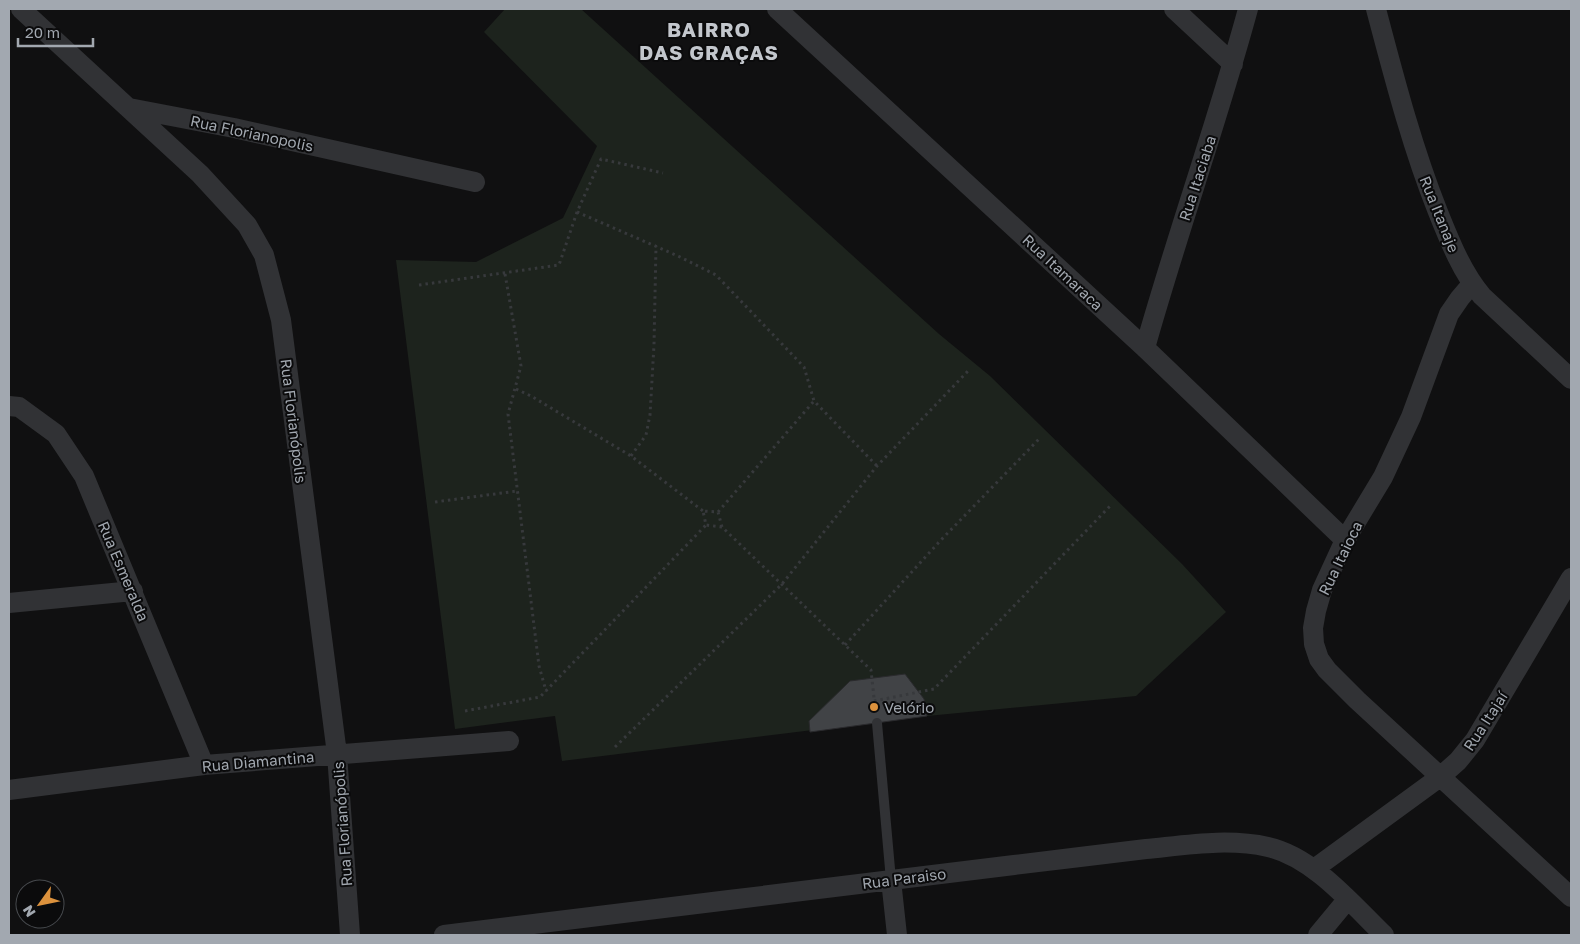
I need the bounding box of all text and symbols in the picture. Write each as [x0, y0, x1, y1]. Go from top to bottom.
scale bar [18, 15, 92, 47]
district label: BAIRRO DAS GRAÇAS [639, 17, 779, 64]
text: 20 m [25, 23, 60, 41]
street label: Rua Florianopolis [189, 111, 315, 155]
street label: Rua Itaciaba [1175, 133, 1219, 223]
street label: Rua Itanaje [1417, 173, 1464, 255]
street label: Rua Itamaraca [1019, 230, 1107, 314]
street label: Rua Florianópolis [277, 358, 311, 484]
street label: Rua Esmeralda [95, 518, 153, 624]
street label: Rua Itaioca [1314, 518, 1366, 598]
street label: Rua Itajaí [1459, 687, 1511, 754]
place label: Velório [884, 698, 934, 716]
marker: Velório [868, 701, 880, 713]
street label: Rua Diamantina [201, 747, 315, 775]
street label: Rua Florianópolis [329, 761, 355, 887]
street label: Rua Paraiso [861, 864, 947, 892]
north arrow [15, 879, 65, 929]
text: N [19, 902, 39, 920]

